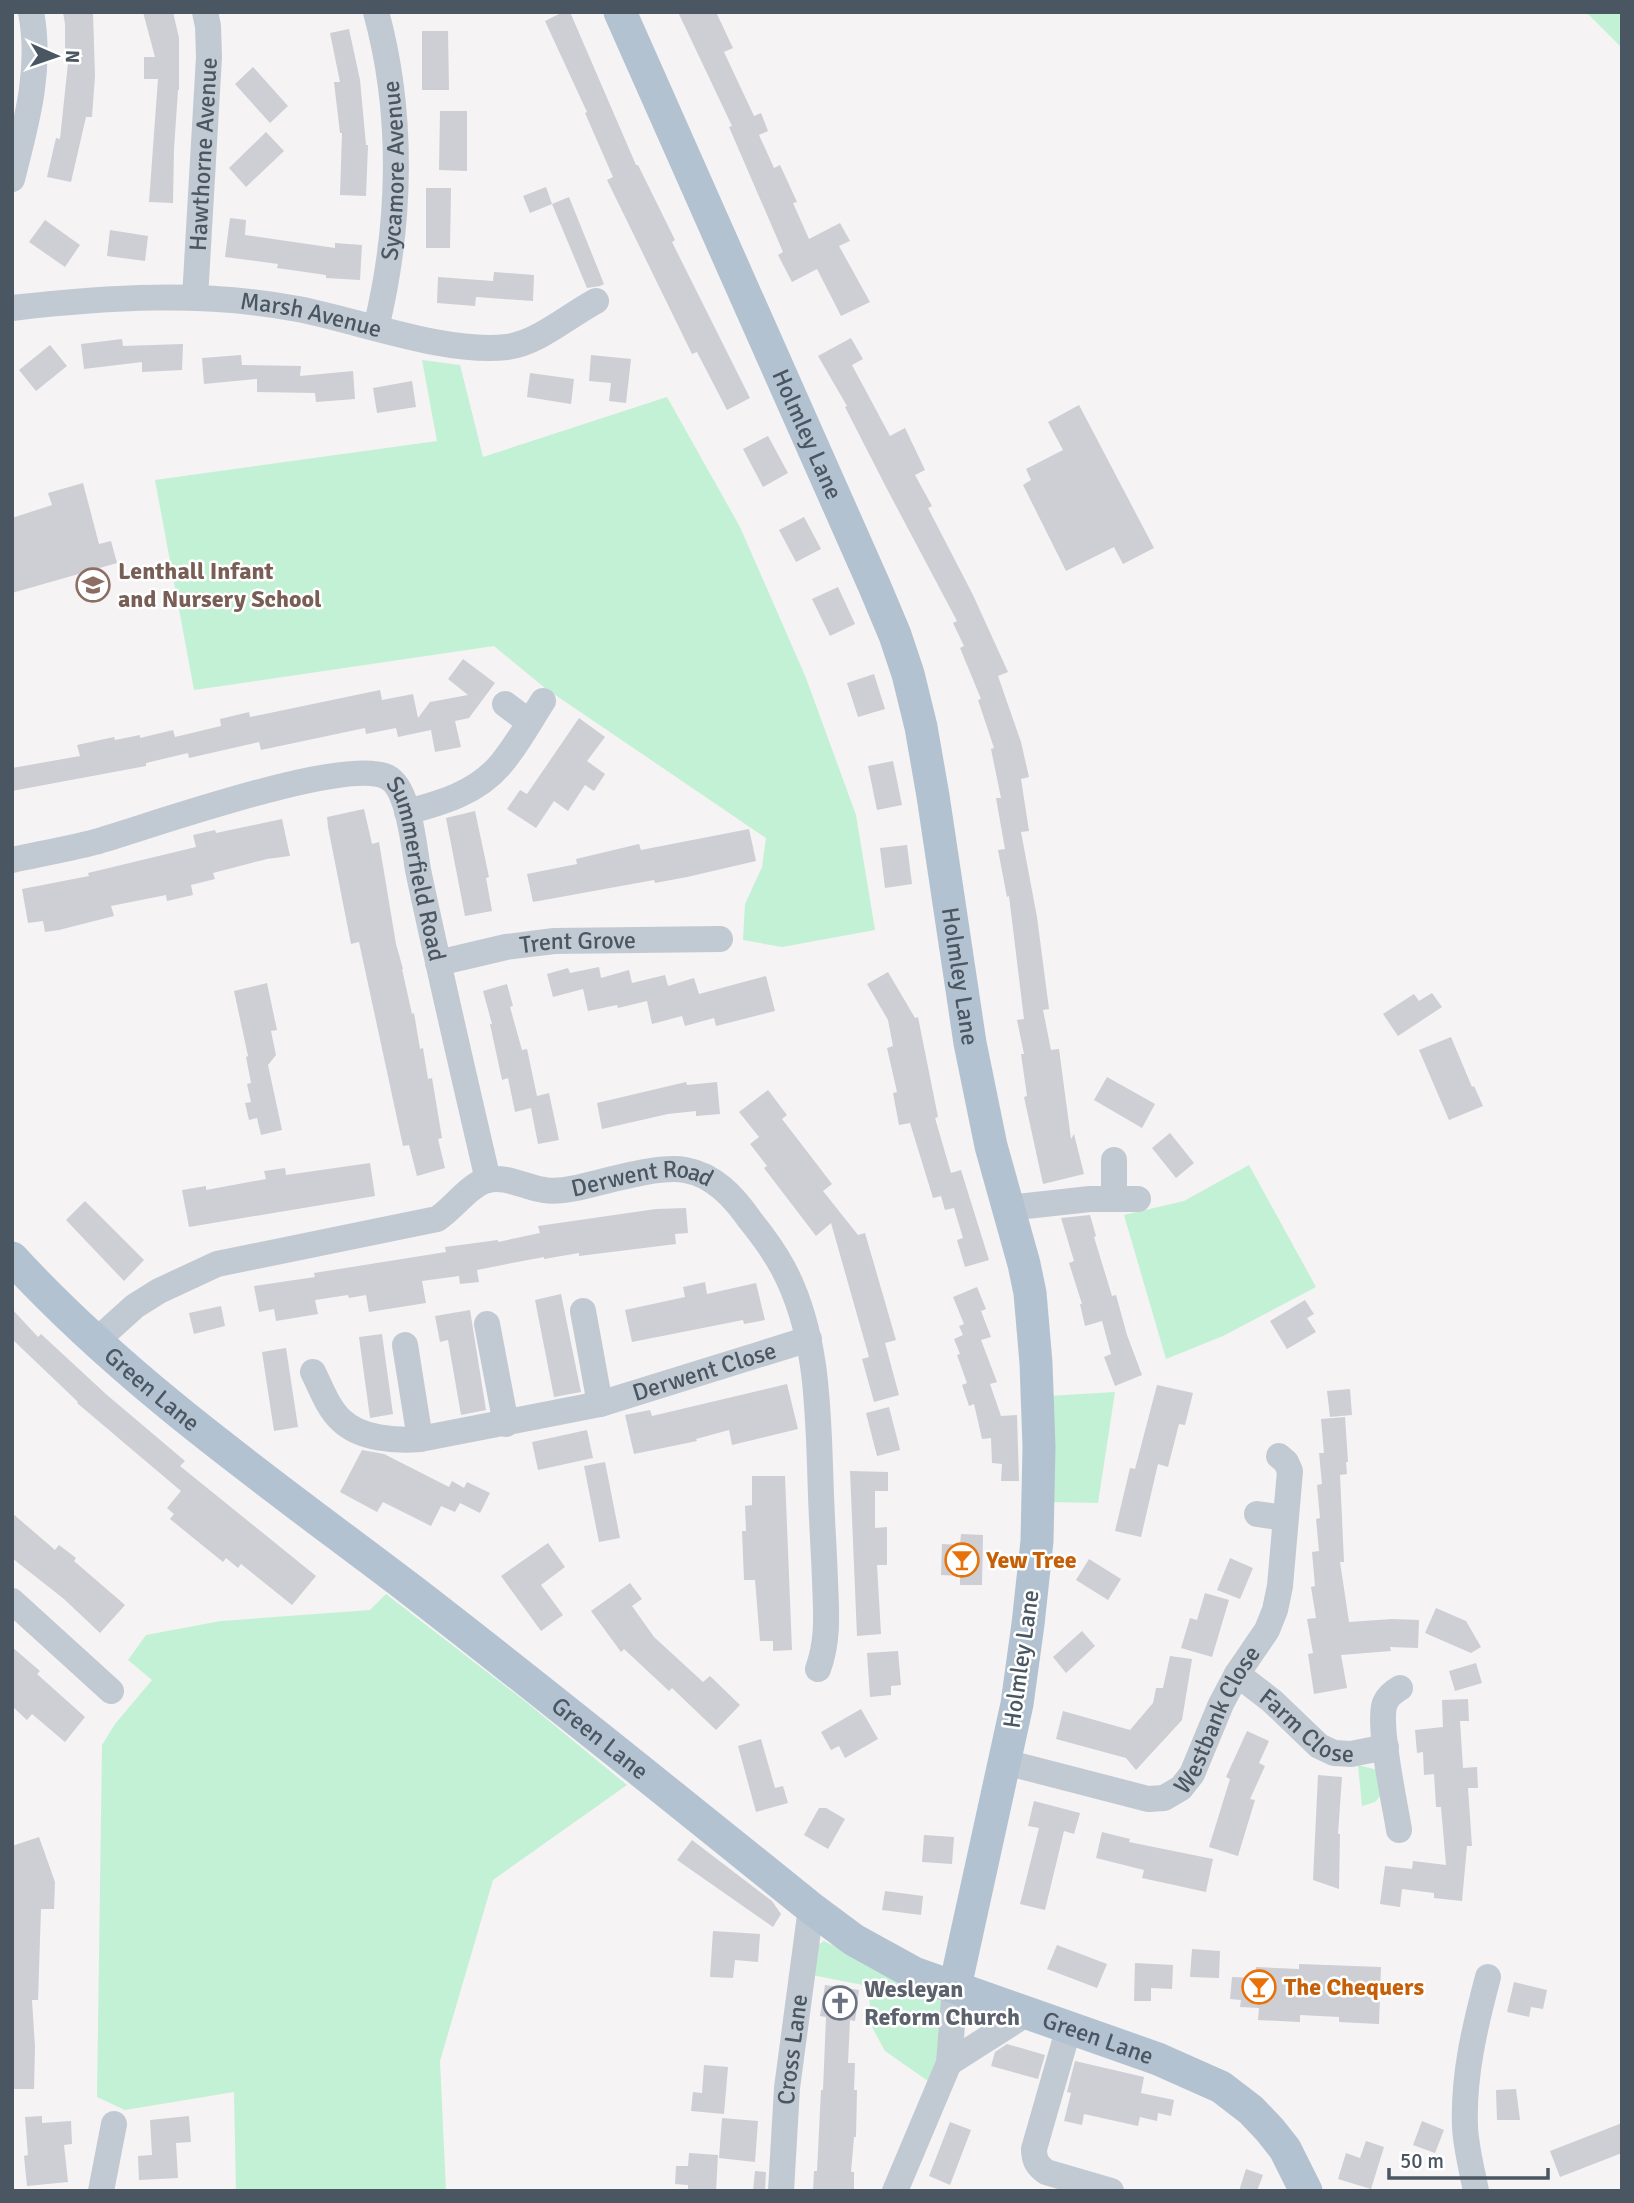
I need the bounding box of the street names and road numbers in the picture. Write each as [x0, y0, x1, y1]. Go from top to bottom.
street label: Hawthorne Avenue [183, 56, 224, 252]
street label: Sycamore Avenue [374, 79, 411, 262]
street label: Marsh Avenue [239, 286, 385, 344]
street label: Holmley Lane [765, 365, 849, 504]
street label: Summerfield Road [380, 770, 452, 964]
street label: Holmley Lane [935, 905, 985, 1047]
street label: Trent Grove [518, 925, 636, 960]
street label: Derwent Road [568, 1154, 719, 1204]
street label: Derwent Close [629, 1335, 780, 1408]
street label: Green Lane [98, 1341, 206, 1438]
street label: Holmley Lane [996, 1588, 1046, 1730]
street label: Westbank Close [1167, 1640, 1267, 1800]
street label: Farm Close [1253, 1682, 1355, 1769]
street label: Green Lane [545, 1690, 655, 1786]
street label: Cross Lane [771, 1992, 814, 2106]
street label: Green Lane [1038, 2004, 1158, 2071]

